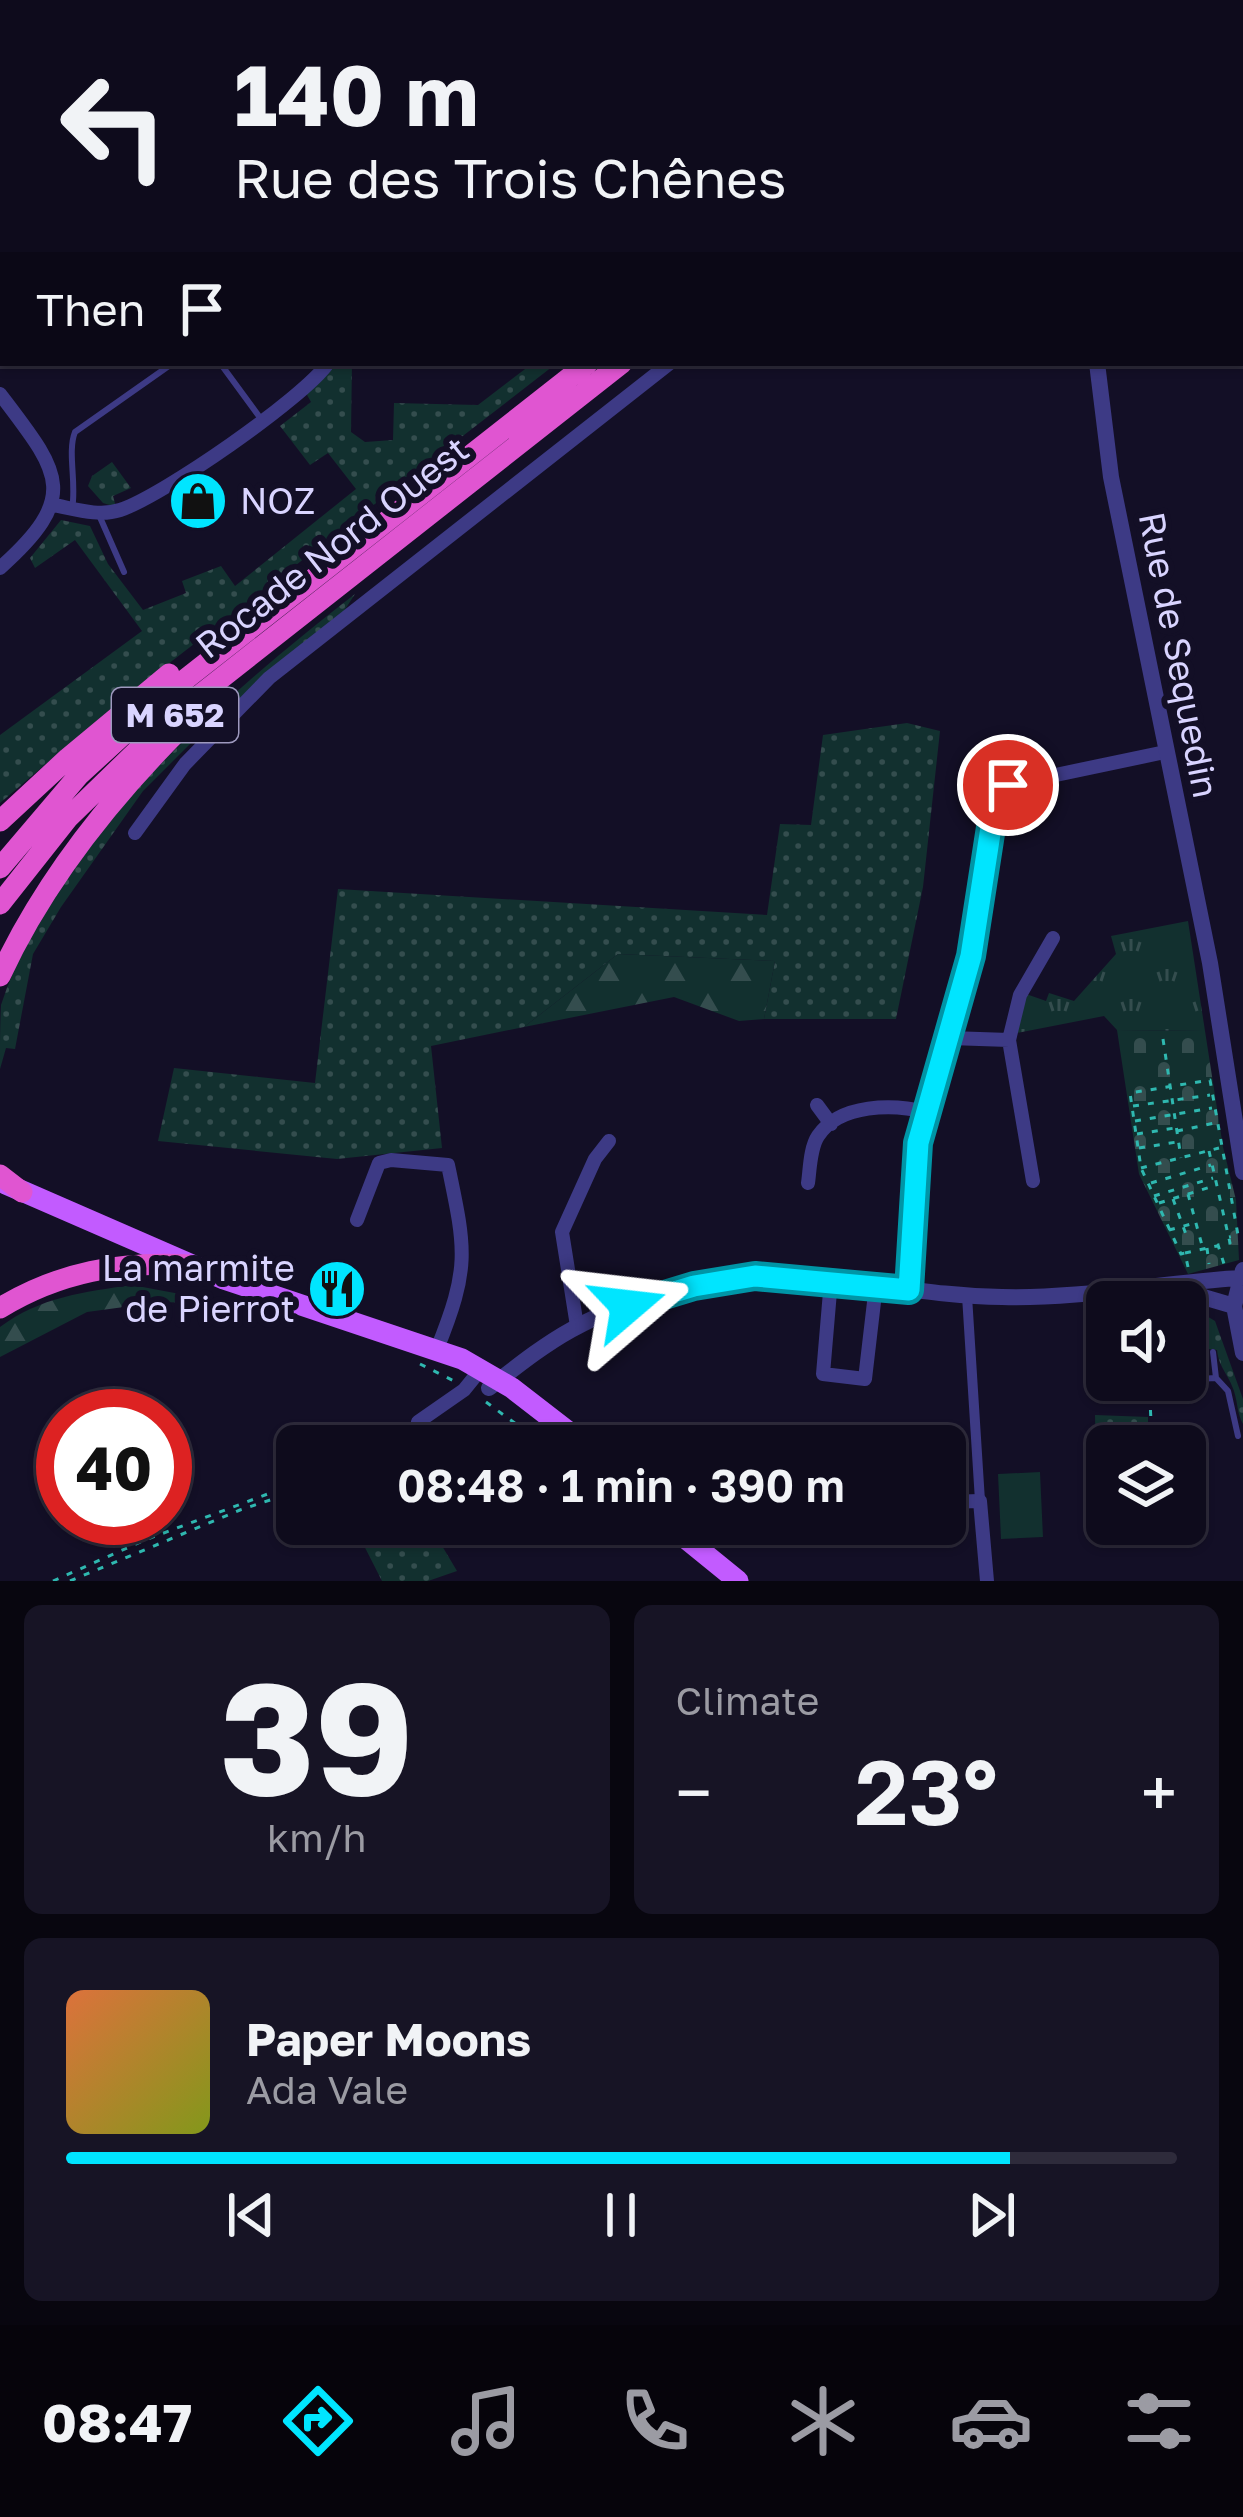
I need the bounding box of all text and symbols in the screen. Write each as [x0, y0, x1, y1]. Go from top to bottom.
text: 140 m [234, 44, 479, 144]
icon: left [36, 48, 192, 204]
text: Rue des Trois Chênes [234, 145, 786, 210]
icon: arrive [169, 276, 235, 342]
text: Then [36, 282, 145, 336]
street label: Rocade Nord Ouest [187, 427, 477, 666]
shop icon: NOZ [167, 470, 229, 532]
place label: NOZ [240, 479, 315, 522]
street label: Rue de Sequedin [1131, 508, 1228, 801]
road number: M 652 [112, 688, 238, 742]
pin [957, 734, 1059, 836]
icon: arrive [975, 752, 1041, 818]
position arrow [565, 1243, 691, 1369]
place label: La marmite de Pierrot [102, 1246, 295, 1330]
restaurant icon: La marmite de Pierrot [306, 1258, 368, 1320]
map controls [1086, 1281, 1206, 1545]
button: sound [1086, 1281, 1206, 1401]
speed limit sign: 40 [36, 1389, 192, 1545]
button: layers [1086, 1425, 1206, 1545]
text: 08:48 · 1 min · 390 m [397, 1458, 845, 1512]
text: 39 [220, 1642, 414, 1829]
text: Climate [676, 1677, 819, 1724]
text: 23° [855, 1737, 998, 1845]
text: − [676, 1752, 712, 1832]
text: + [1141, 1752, 1177, 1832]
text: km/h [267, 1814, 366, 1861]
text: Paper Moons [246, 2012, 531, 2066]
text: Ada Vale [246, 2066, 408, 2113]
icon: previous [218, 2182, 284, 2248]
icon: pause [588, 2182, 654, 2248]
icon: next [959, 2182, 1025, 2248]
icon: directions [276, 2379, 360, 2463]
icon: music [444, 2379, 528, 2463]
icon: phone [613, 2379, 697, 2463]
icon: climate [781, 2379, 865, 2463]
icon: car [949, 2379, 1033, 2463]
icon: filters [1117, 2379, 1201, 2463]
text: 08:47 [42, 2389, 192, 2454]

